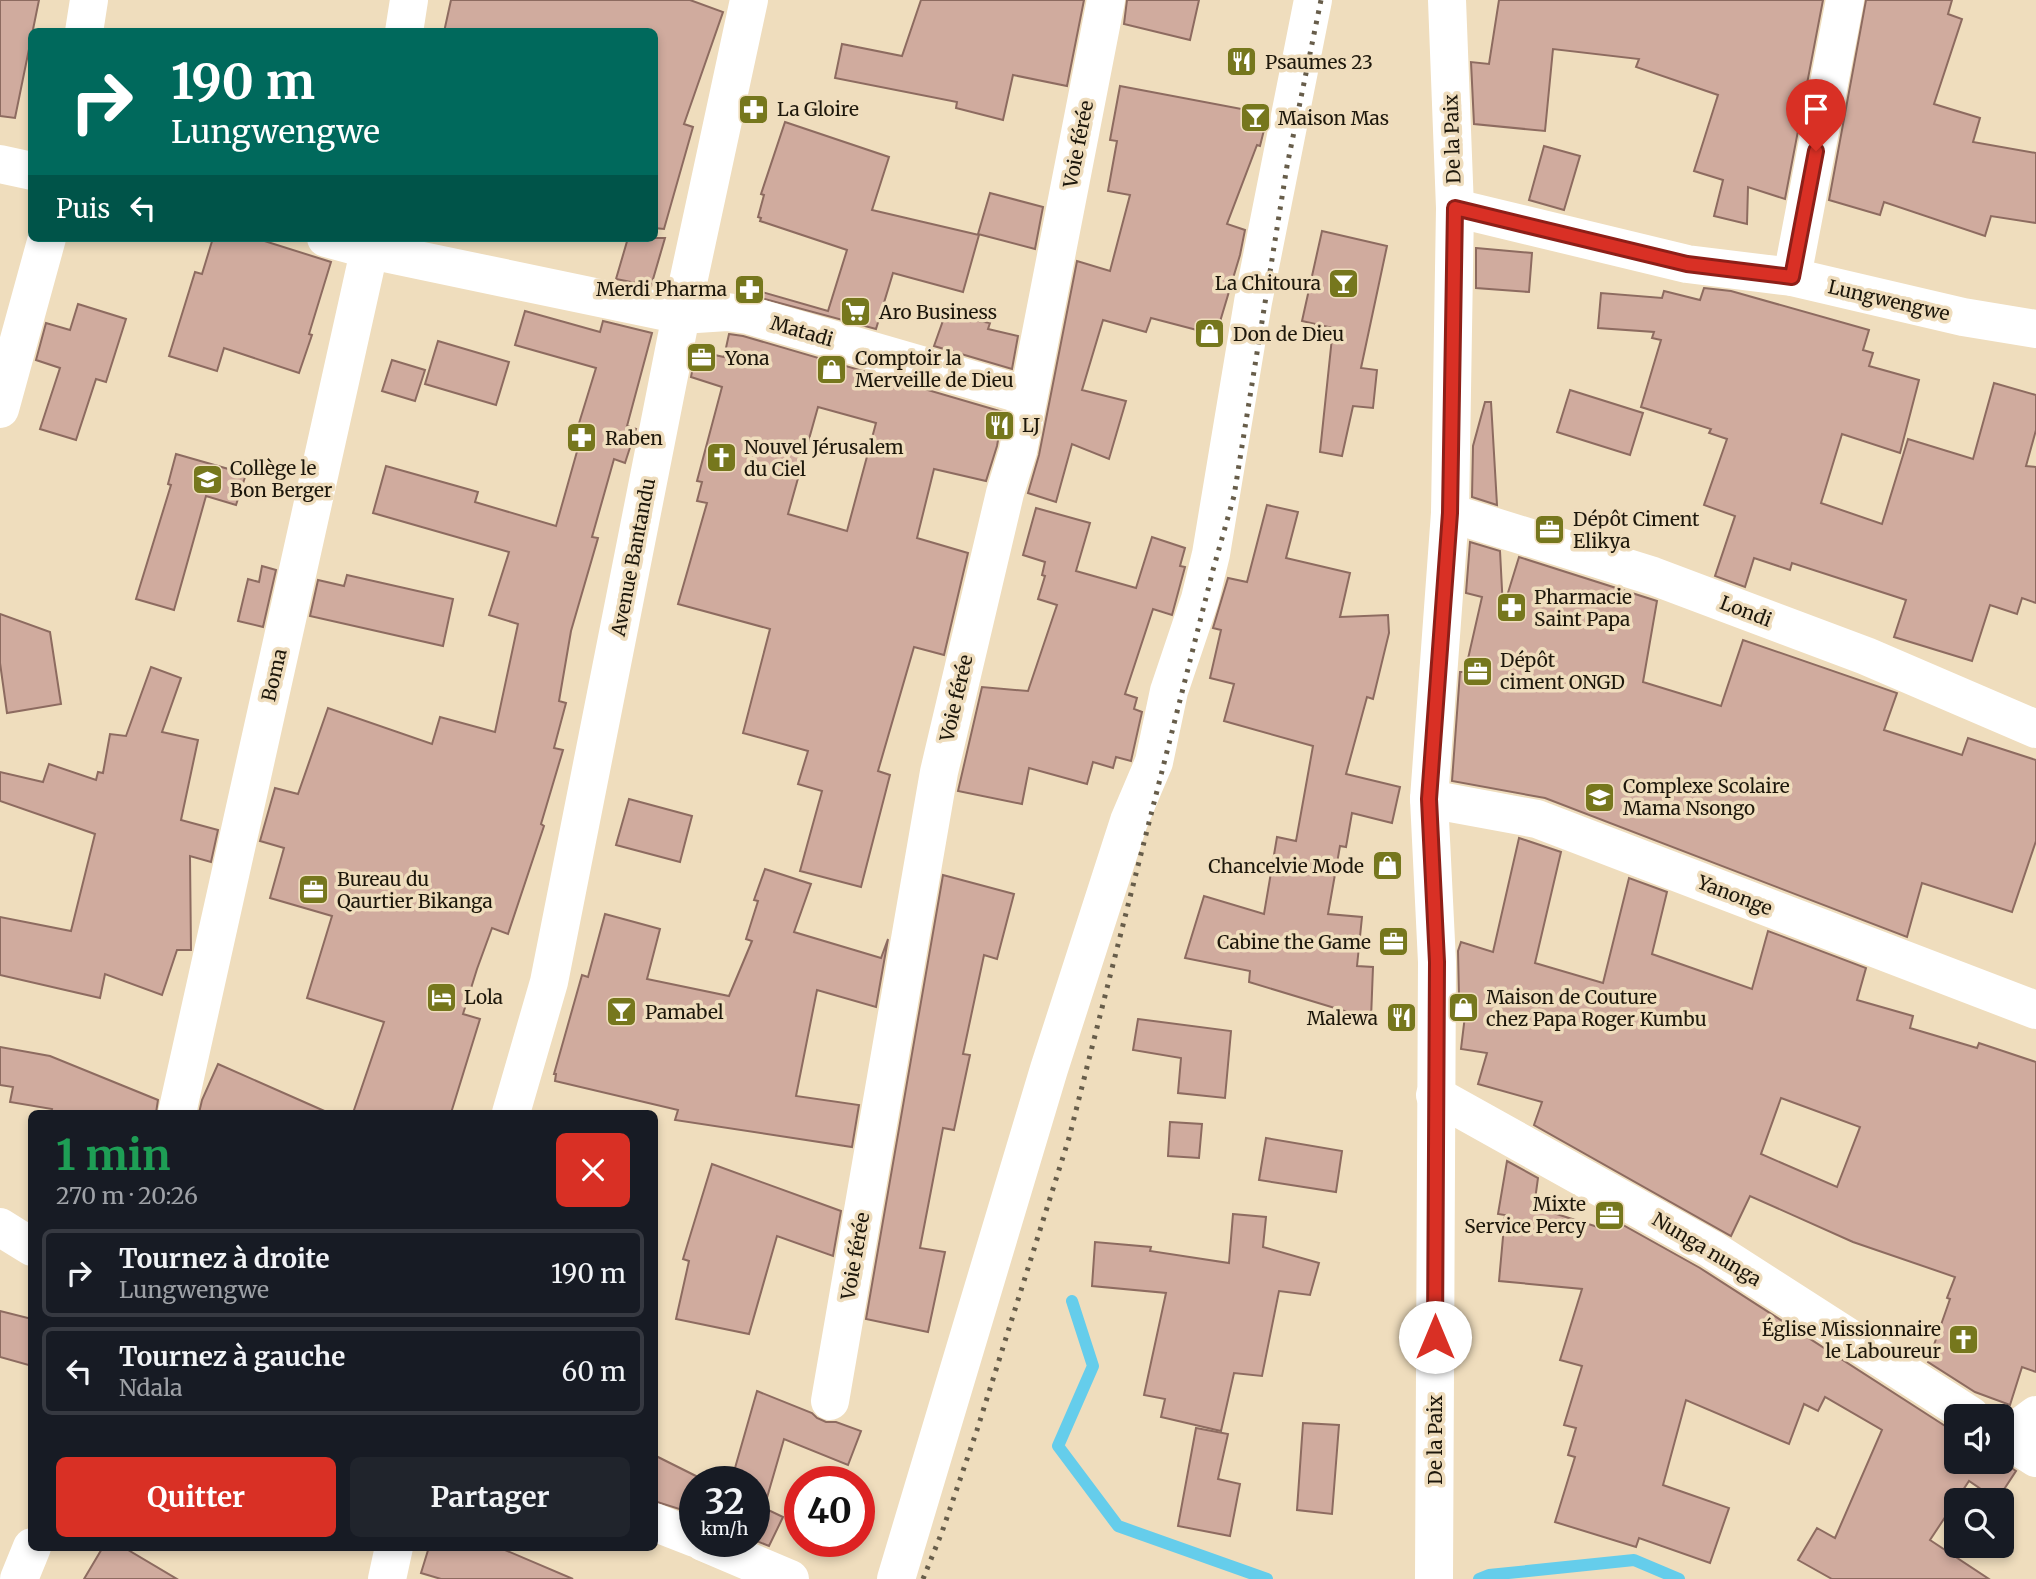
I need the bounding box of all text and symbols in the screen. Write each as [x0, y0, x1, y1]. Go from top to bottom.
restaurant icon: Psaumes 23 [1225, 45, 1259, 79]
place label: Psaumes 23 [1265, 50, 1373, 74]
text: 190 m [171, 51, 315, 112]
icon: right [56, 56, 147, 147]
pin [1786, 79, 1846, 151]
icon: arrive [1797, 90, 1835, 128]
pharmacy icon: La Gloire [737, 92, 771, 126]
street label: De la Paix [1438, 93, 1466, 184]
place label: La Gloire [777, 97, 859, 121]
street label: Voie férée [1058, 98, 1098, 191]
bar icon: Maison Mas [1238, 101, 1272, 135]
place label: Maison Mas [1278, 106, 1389, 130]
text: Lungwengwe [171, 112, 380, 152]
icon: left [124, 189, 162, 227]
text: Puis [56, 192, 110, 225]
bar icon: La Chitoura [1327, 266, 1361, 300]
place label: La Chitoura [1215, 271, 1321, 295]
pharmacy icon: Merdi Pharma [733, 272, 767, 306]
street label: Lungwengwe [1826, 274, 1952, 326]
place label: Merdi Pharma [596, 277, 727, 301]
supermarket icon: Aro Business [839, 295, 873, 329]
place label: Aro Business [878, 300, 997, 324]
street label: Matadi [768, 311, 836, 351]
shop icon: Don de Dieu [1193, 317, 1227, 351]
place label: Don de Dieu [1233, 322, 1344, 346]
office icon: Yona [685, 341, 719, 375]
place label: Yona [724, 346, 770, 370]
place label: Comptoir la Merveille de Dieu [855, 346, 1014, 392]
shop icon: Comptoir la Merveille de Dieu [815, 352, 849, 386]
restaurant icon: LJ [982, 408, 1016, 442]
place label: LJ [1022, 413, 1040, 437]
pharmacy icon: Raben [565, 421, 599, 455]
place label: Raben [605, 426, 663, 450]
place label: Nouvel Jérusalem du Ciel [744, 435, 904, 481]
church icon: Nouvel Jérusalem du Ciel [704, 441, 738, 475]
place label: Collège le Bon Berger [230, 456, 333, 502]
school or university icon: Collège le Bon Berger [190, 462, 224, 496]
street label: Avenue Bantandu [606, 476, 660, 639]
place label: Dépôt Ciment Elikya [1573, 507, 1700, 553]
office icon: Dépôt Ciment Elikya [1533, 513, 1567, 547]
place label: Pharmacie Saint Papa [1534, 585, 1632, 631]
street label: Londi [1717, 590, 1775, 632]
pharmacy icon: Pharmacie Saint Papa [1494, 591, 1528, 625]
street label: Boma [256, 646, 292, 704]
place label: Dépôt ciment ONGD [1500, 648, 1625, 694]
street label: Voie férée [934, 652, 978, 745]
office icon: Dépôt ciment ONGD [1460, 654, 1494, 688]
place label: Complexe Scolaire Mama Nsongo [1623, 774, 1790, 820]
school or university icon: Complexe Scolaire Mama Nsongo [1583, 780, 1617, 814]
shop icon: Chancelvie Mode [1370, 849, 1404, 883]
place label: Chancelvie Mode [1208, 854, 1364, 878]
place label: Bureau du Qaurtier Bikanga [337, 867, 493, 913]
street label: Yanonge [1693, 869, 1776, 920]
office icon: Bureau du Qaurtier Bikanga [297, 873, 331, 907]
office icon: Cabine the Game [1377, 925, 1411, 959]
place label: Cabine the Game [1217, 930, 1371, 954]
hotel icon: Lola [424, 980, 458, 1014]
place label: Lola [464, 985, 503, 1009]
place label: Maison de Couture chez Papa Roger Kumbu [1486, 985, 1707, 1031]
shop icon: Maison de Couture chez Papa Roger Kumbu [1446, 991, 1480, 1025]
bar icon: Pamabel [605, 995, 639, 1029]
place label: Pamabel [645, 1000, 724, 1024]
restaurant icon: Malewa [1384, 1001, 1418, 1035]
place label: Malewa [1307, 1006, 1378, 1030]
text: 1 min [56, 1129, 170, 1181]
button: close [556, 1133, 630, 1207]
text: 270 m · 20:26 [56, 1181, 198, 1210]
place label: Mixte Service Percy [1464, 1192, 1586, 1238]
office icon: Mixte Service Percy [1592, 1198, 1626, 1232]
street label: Nunga nunga [1648, 1207, 1766, 1291]
street label: Voie férée [835, 1210, 874, 1303]
text: Tournez à droite [119, 1242, 330, 1275]
icon: right [60, 1254, 98, 1292]
text: 190 m [551, 1257, 626, 1290]
text: Lungwengwe [119, 1275, 269, 1304]
position arrow [1398, 1300, 1472, 1374]
place label: Église Missionnaire le Laboureur [1762, 1317, 1941, 1363]
church icon: Église Missionnaire le Laboureur [1947, 1323, 1981, 1357]
text: Tournez à gauche [119, 1340, 345, 1373]
icon: left [60, 1352, 98, 1390]
text: 60 m [562, 1355, 626, 1388]
text: Ndala [119, 1373, 183, 1402]
street label: De la Paix [1423, 1395, 1447, 1485]
map controls [1944, 1404, 2014, 1558]
button: sound [1944, 1404, 2014, 1474]
button: Quitter [56, 1457, 336, 1537]
button: Partager [350, 1457, 630, 1537]
speed limit sign: 40 [784, 1466, 875, 1557]
text: 32 [705, 1480, 744, 1524]
button: search [1944, 1488, 2014, 1558]
text: km/h [701, 1517, 748, 1540]

